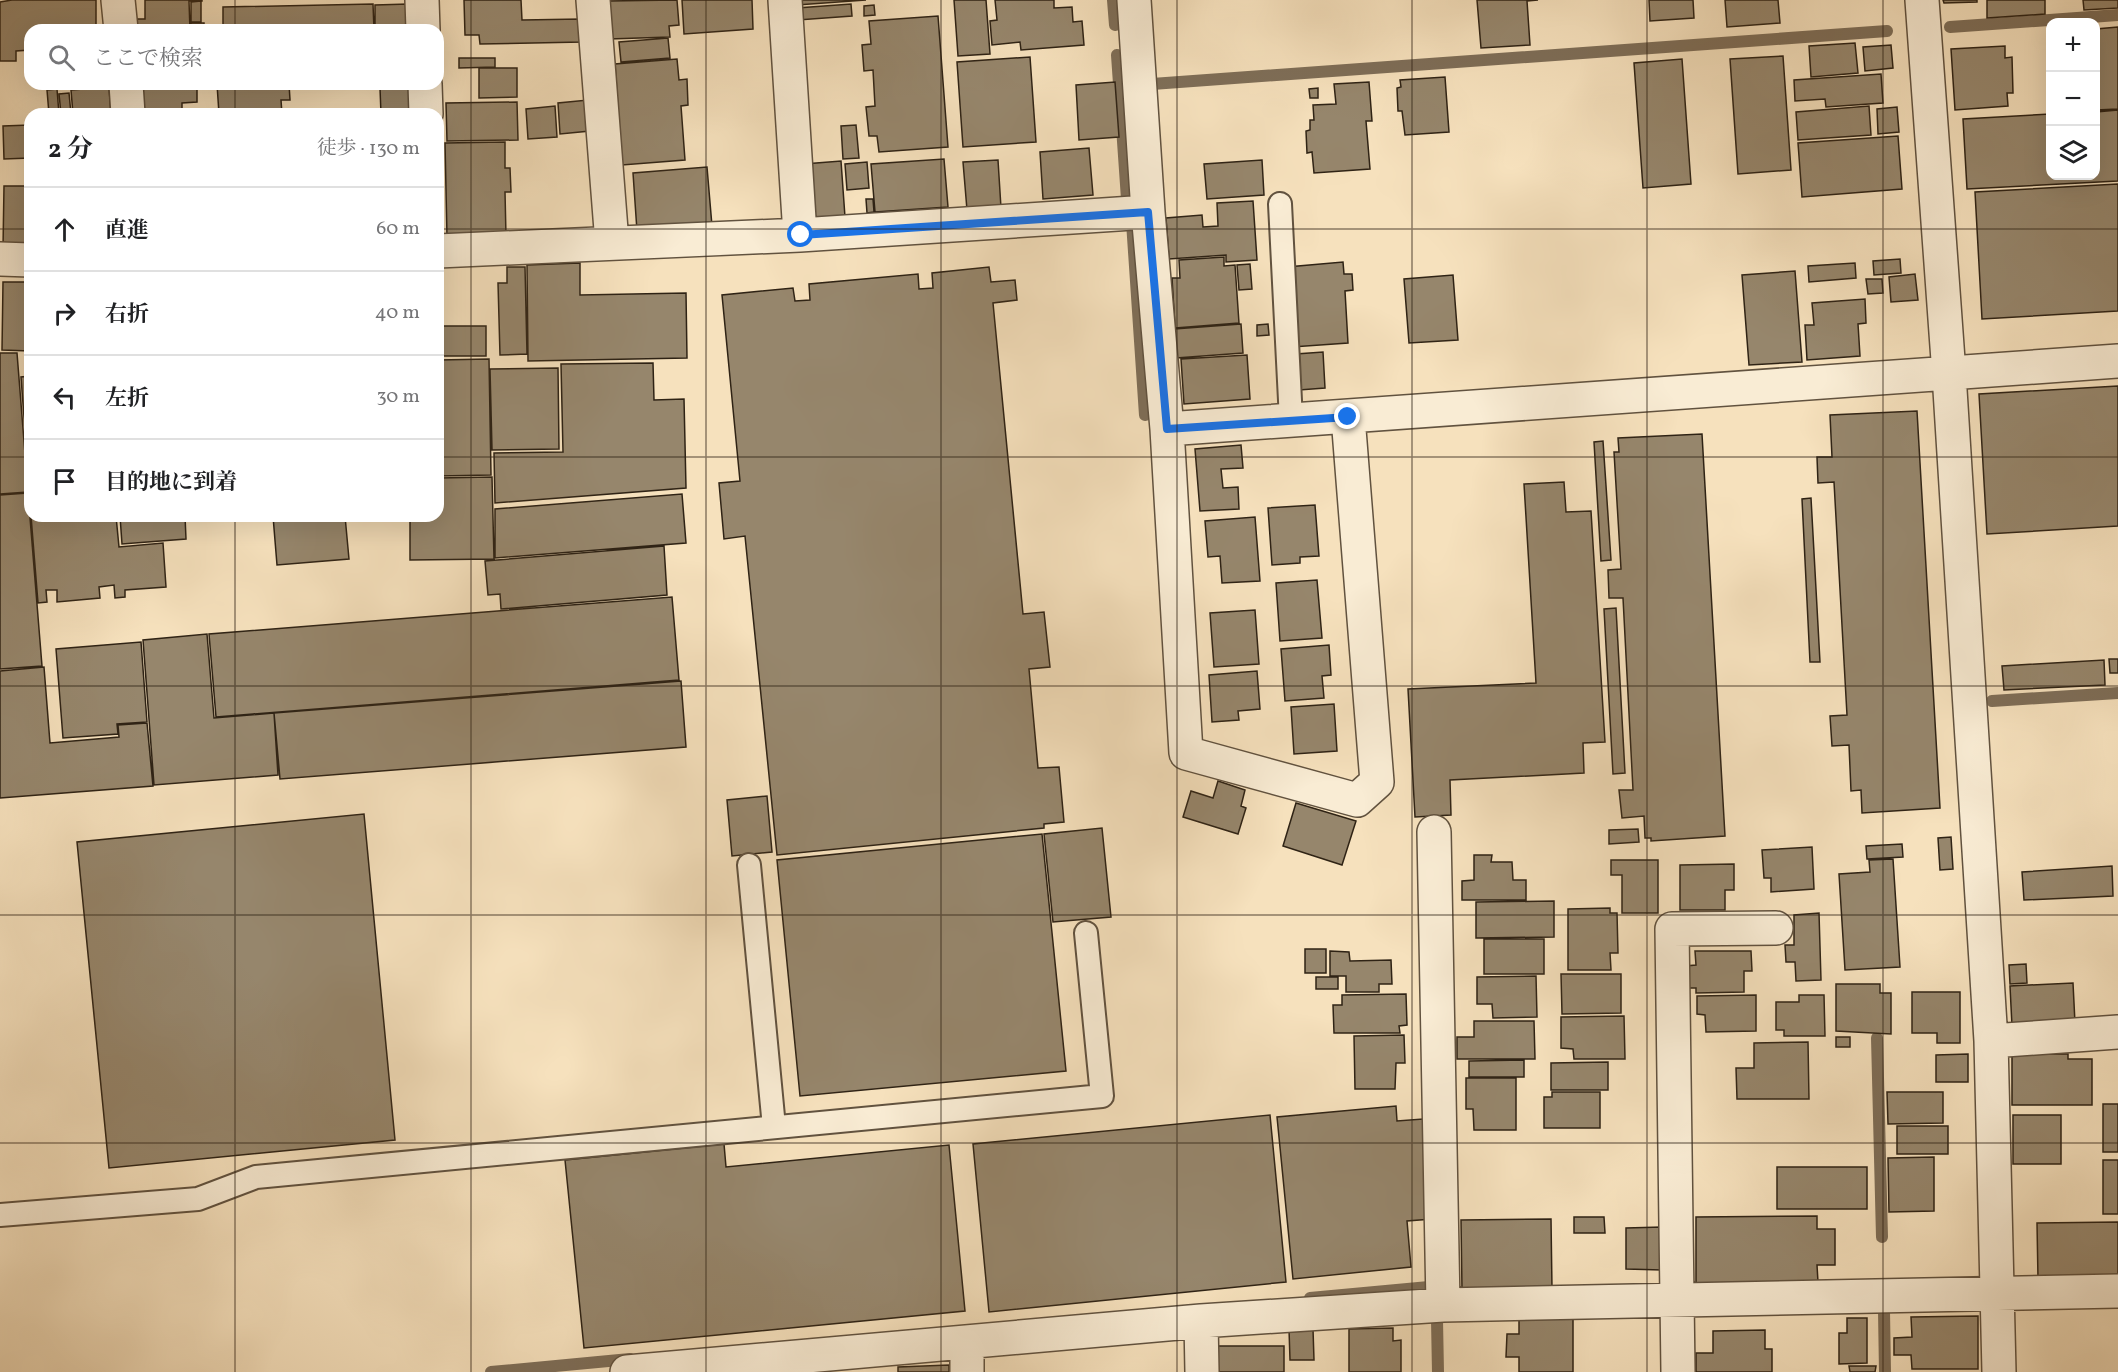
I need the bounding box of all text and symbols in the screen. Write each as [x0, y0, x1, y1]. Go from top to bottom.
map controls [2046, 18, 2100, 180]
button: + [2046, 18, 2100, 72]
search box [24, 24, 444, 90]
icon: search [45, 41, 78, 74]
text: ここで検索 [93, 44, 203, 75]
button: − [2046, 72, 2100, 126]
button: layers [2046, 126, 2100, 180]
text: 2 分 [48, 132, 93, 168]
text: 徒歩 · 130 m [317, 135, 420, 163]
icon: ahead [48, 213, 81, 246]
text: 60 m [376, 215, 420, 243]
text: 直進 [105, 216, 149, 247]
route start [787, 221, 813, 247]
icon: right [48, 297, 81, 330]
text: 40 m [375, 299, 420, 327]
text: 右折 [105, 300, 149, 331]
icon: left [48, 381, 81, 414]
text: 30 m [376, 383, 420, 411]
text: 左折 [105, 384, 149, 415]
route end [1334, 403, 1360, 429]
icon: arrive [48, 465, 81, 498]
text: 目的地に到着 [105, 468, 237, 499]

